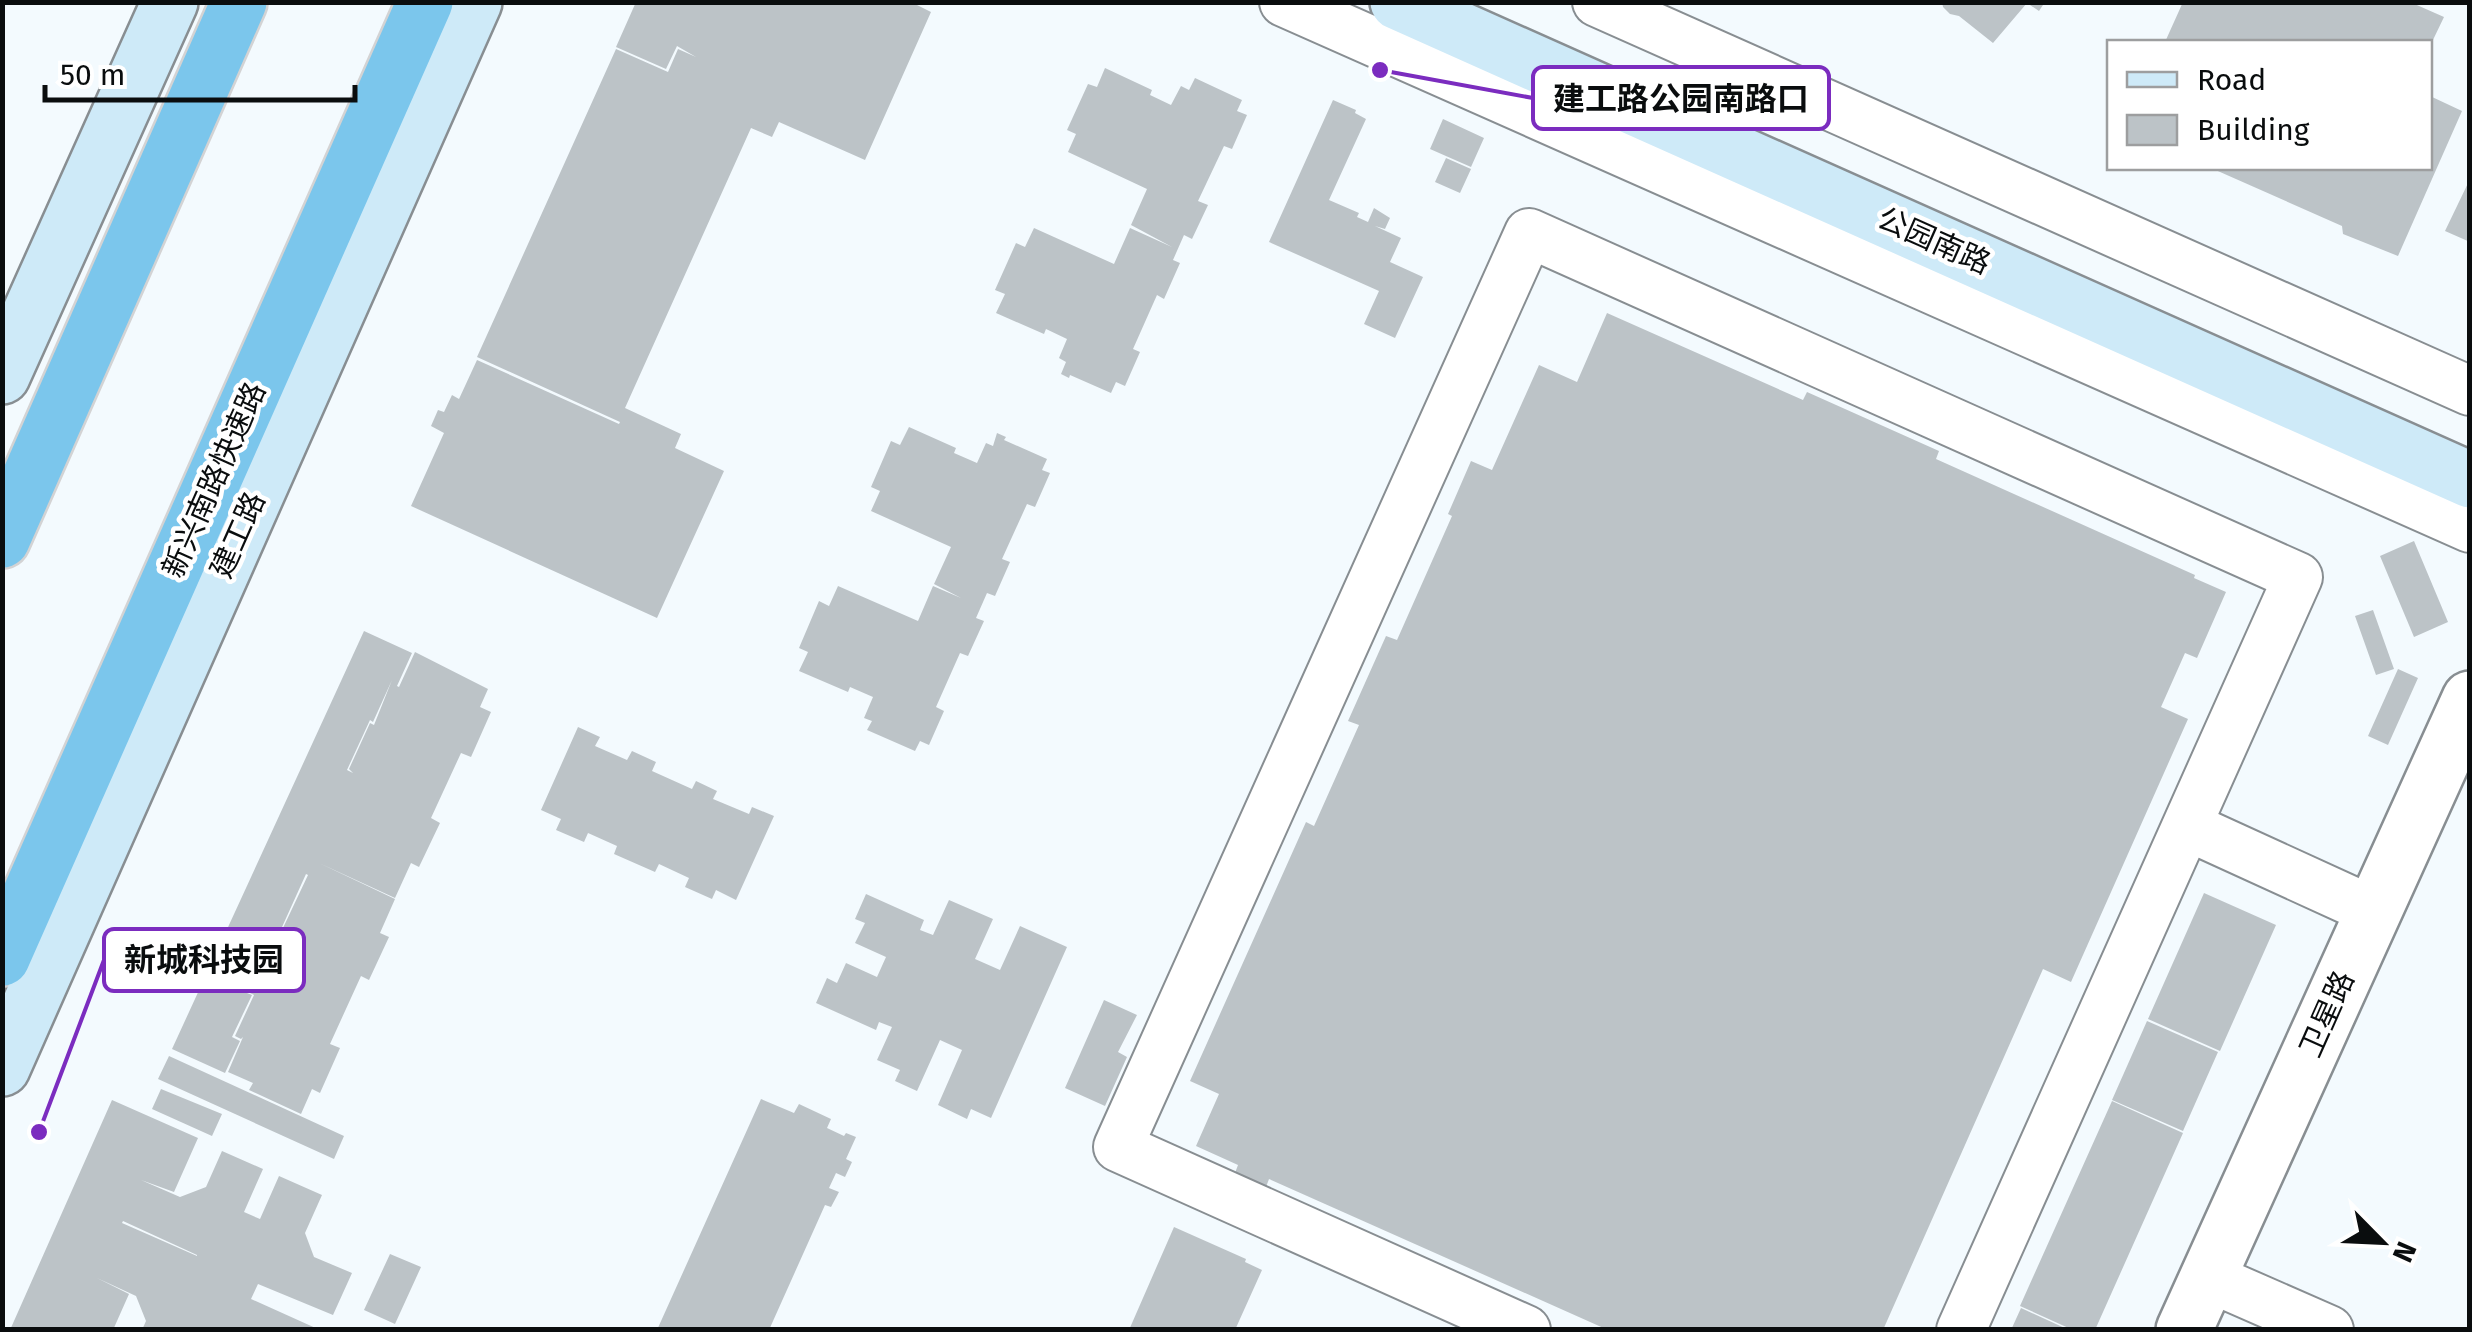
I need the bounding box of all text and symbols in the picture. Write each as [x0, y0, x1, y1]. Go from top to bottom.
scale bar [45, 40, 355, 102]
legend [2107, 40, 2432, 170]
text: 50 m [60, 57, 125, 93]
text: Road [2197, 62, 2266, 98]
callout: 建工路公园南路口 [1533, 67, 1829, 129]
text: 建工路公园南路口 [1553, 80, 1809, 118]
text: Building [2197, 112, 2310, 148]
street label: 公园南路 [1872, 200, 1996, 282]
street label: 新兴南路快速路 [155, 377, 273, 583]
street label: 建工路 [203, 487, 273, 583]
callout: 新城科技园 [104, 929, 304, 991]
text: 新城科技园 [124, 941, 284, 979]
street label: 卫星路 [2292, 966, 2362, 1062]
north arrow [2332, 1192, 2432, 1292]
text: N [2386, 1237, 2423, 1267]

